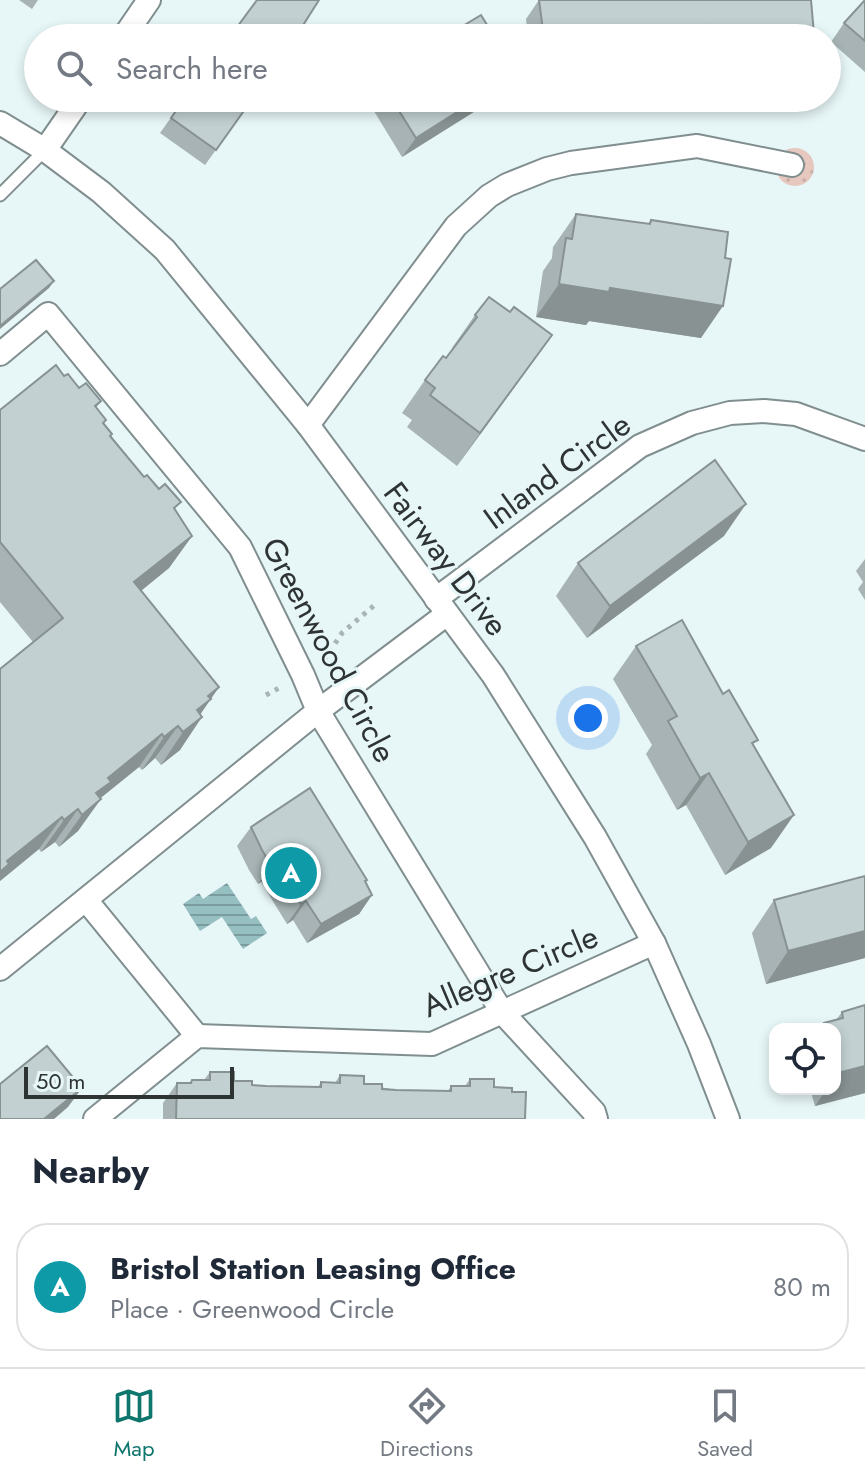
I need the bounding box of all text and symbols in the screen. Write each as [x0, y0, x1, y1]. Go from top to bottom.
search box [24, 24, 841, 112]
icon: search [52, 46, 96, 90]
text: Search here [116, 47, 268, 90]
street label: Inland Circle [474, 402, 640, 540]
street label: Fairway Drive [373, 472, 519, 646]
street label: Greenwood Circle [250, 529, 408, 771]
your location [568, 698, 608, 738]
pin: A [265, 843, 317, 903]
street label: Allegre Circle [415, 913, 605, 1029]
map controls [769, 1023, 841, 1095]
button: locate [769, 1023, 841, 1095]
scale bar [24, 1063, 234, 1099]
text: 50 m [36, 1065, 85, 1097]
text: Nearby [32, 1147, 149, 1196]
text: Bristol Station Leasing Office [110, 1247, 516, 1290]
text: A [50, 1268, 70, 1306]
text: 80 m [773, 1268, 831, 1306]
text: Place · Greenwood Circle [110, 1290, 394, 1328]
tab: Map [112, 1384, 156, 1464]
tab: Directions [380, 1384, 473, 1464]
tab: Saved [697, 1384, 753, 1464]

